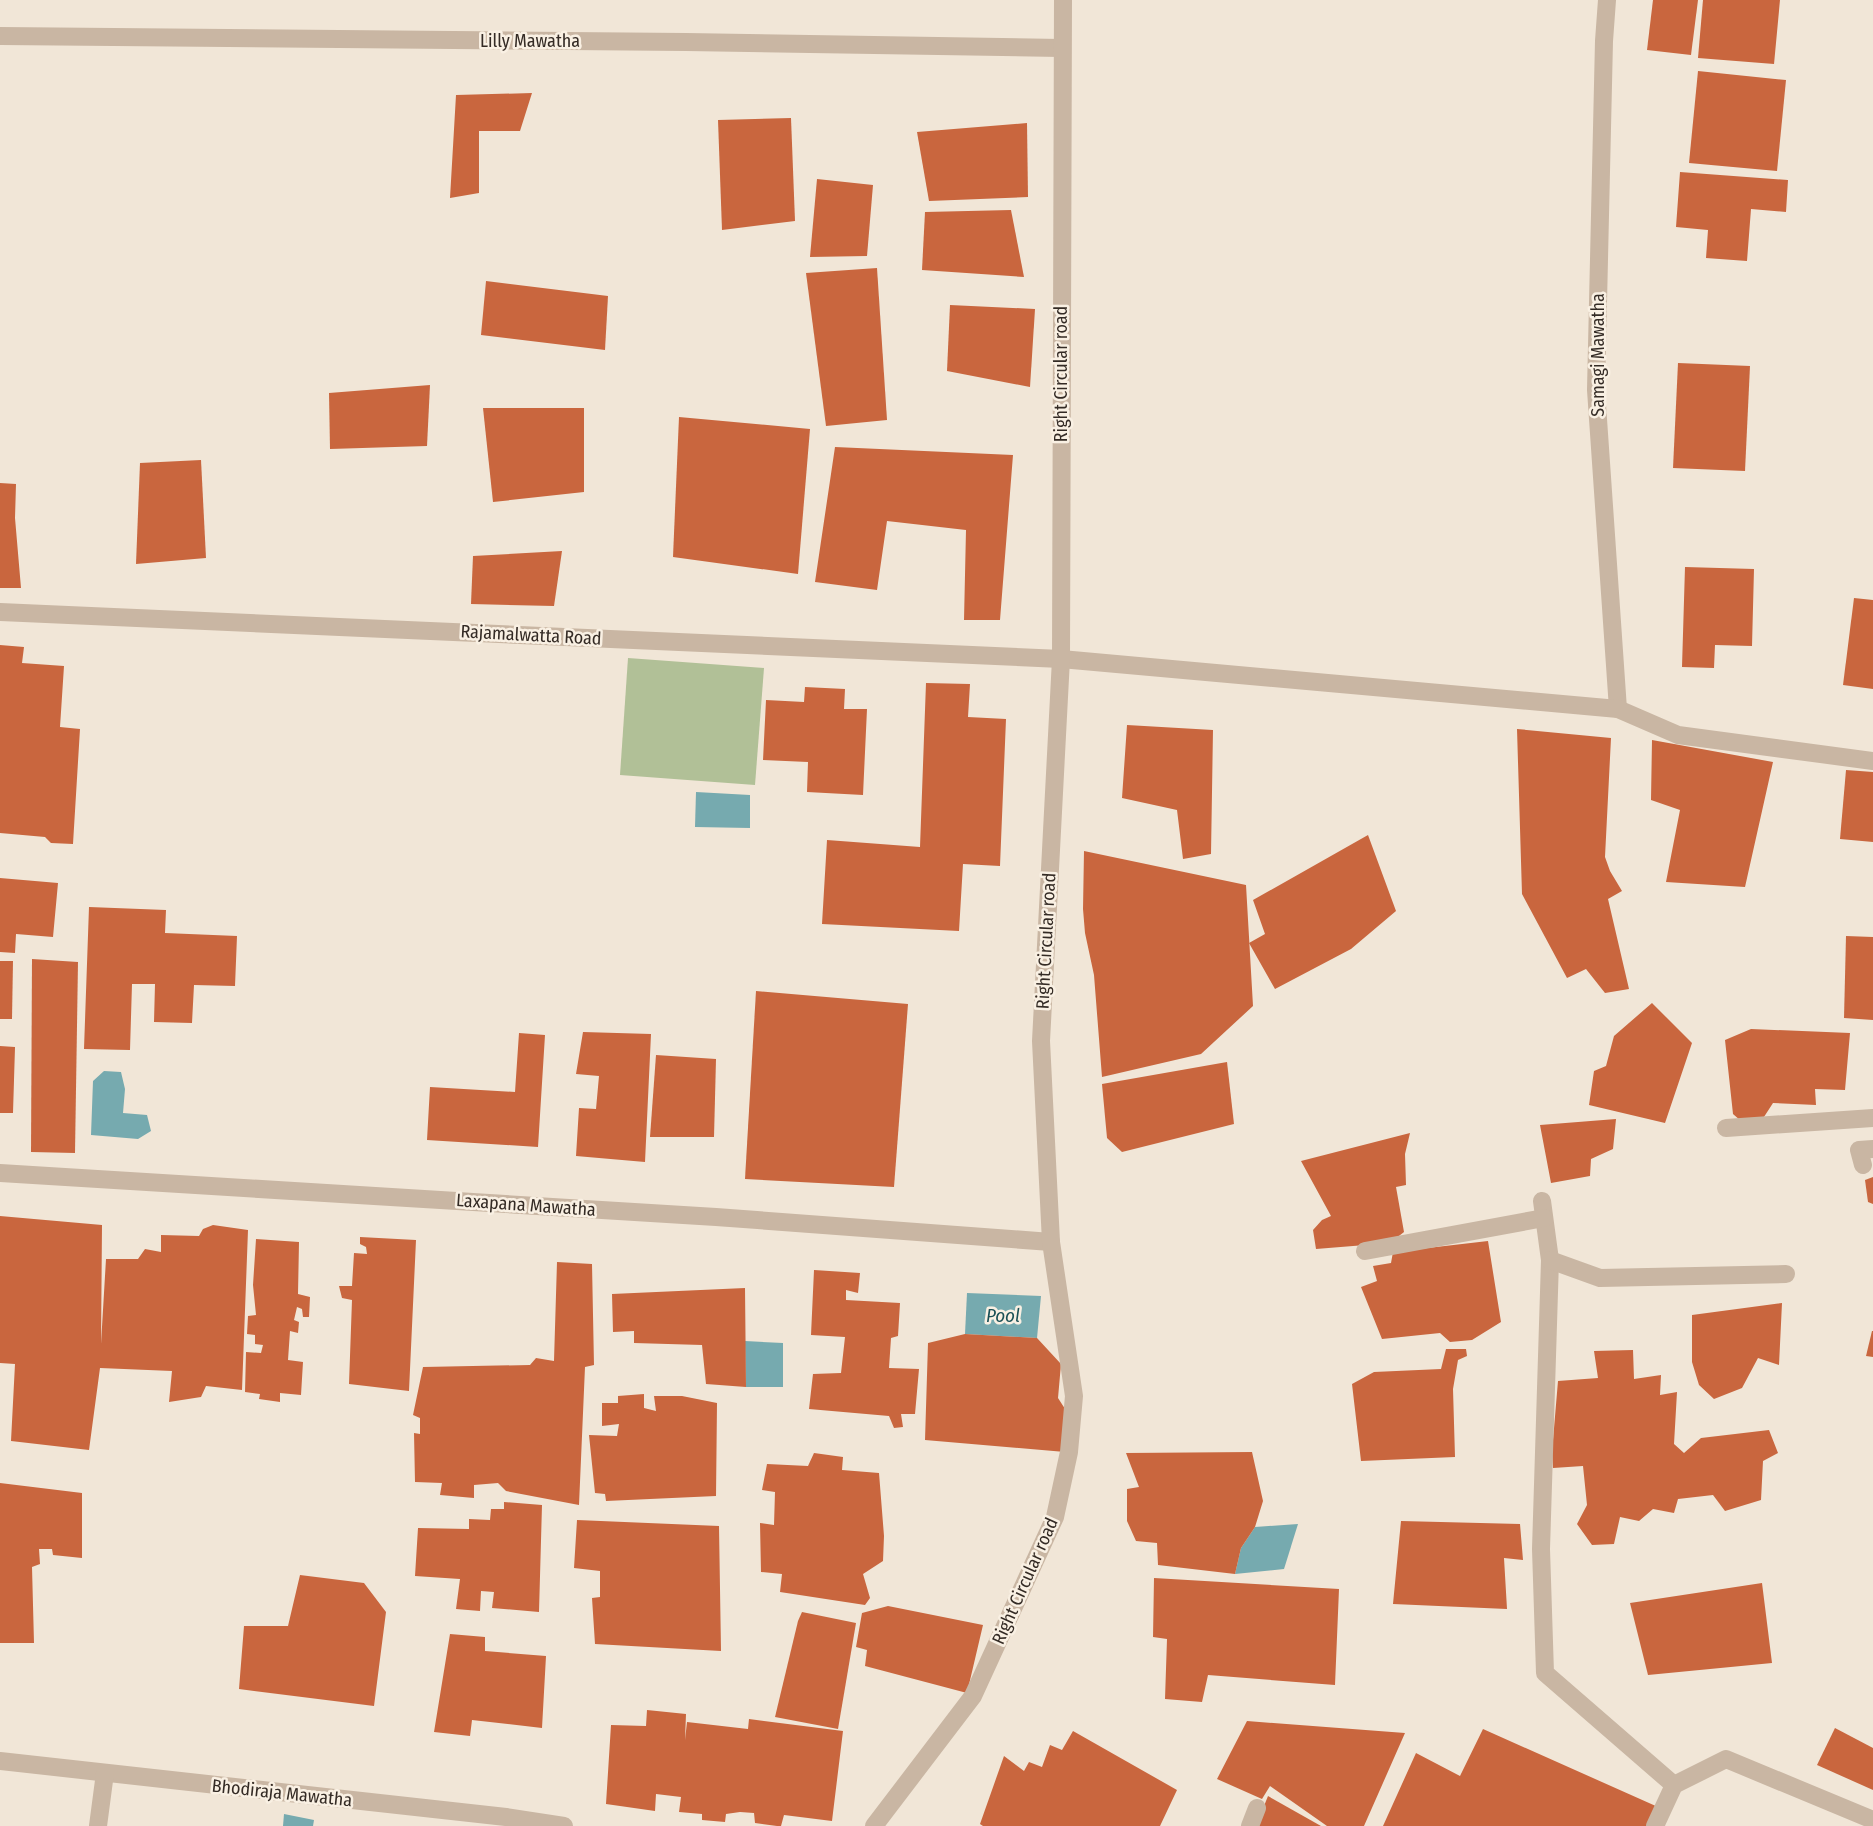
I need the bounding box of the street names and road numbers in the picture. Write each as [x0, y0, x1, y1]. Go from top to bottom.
street label: Lilly Mawatha [480, 30, 580, 52]
street label: Samagi Mawatha [1587, 293, 1609, 417]
street label: Right Circular road [1050, 306, 1072, 442]
street label: Rajamalwatta Road [460, 620, 602, 650]
street label: Right Circular road [1031, 872, 1061, 1010]
street label: Laxapana Mawatha [455, 1189, 597, 1221]
street label: Right Circular road [987, 1514, 1063, 1648]
street label: Bhodiraja Mawatha [211, 1775, 353, 1811]

